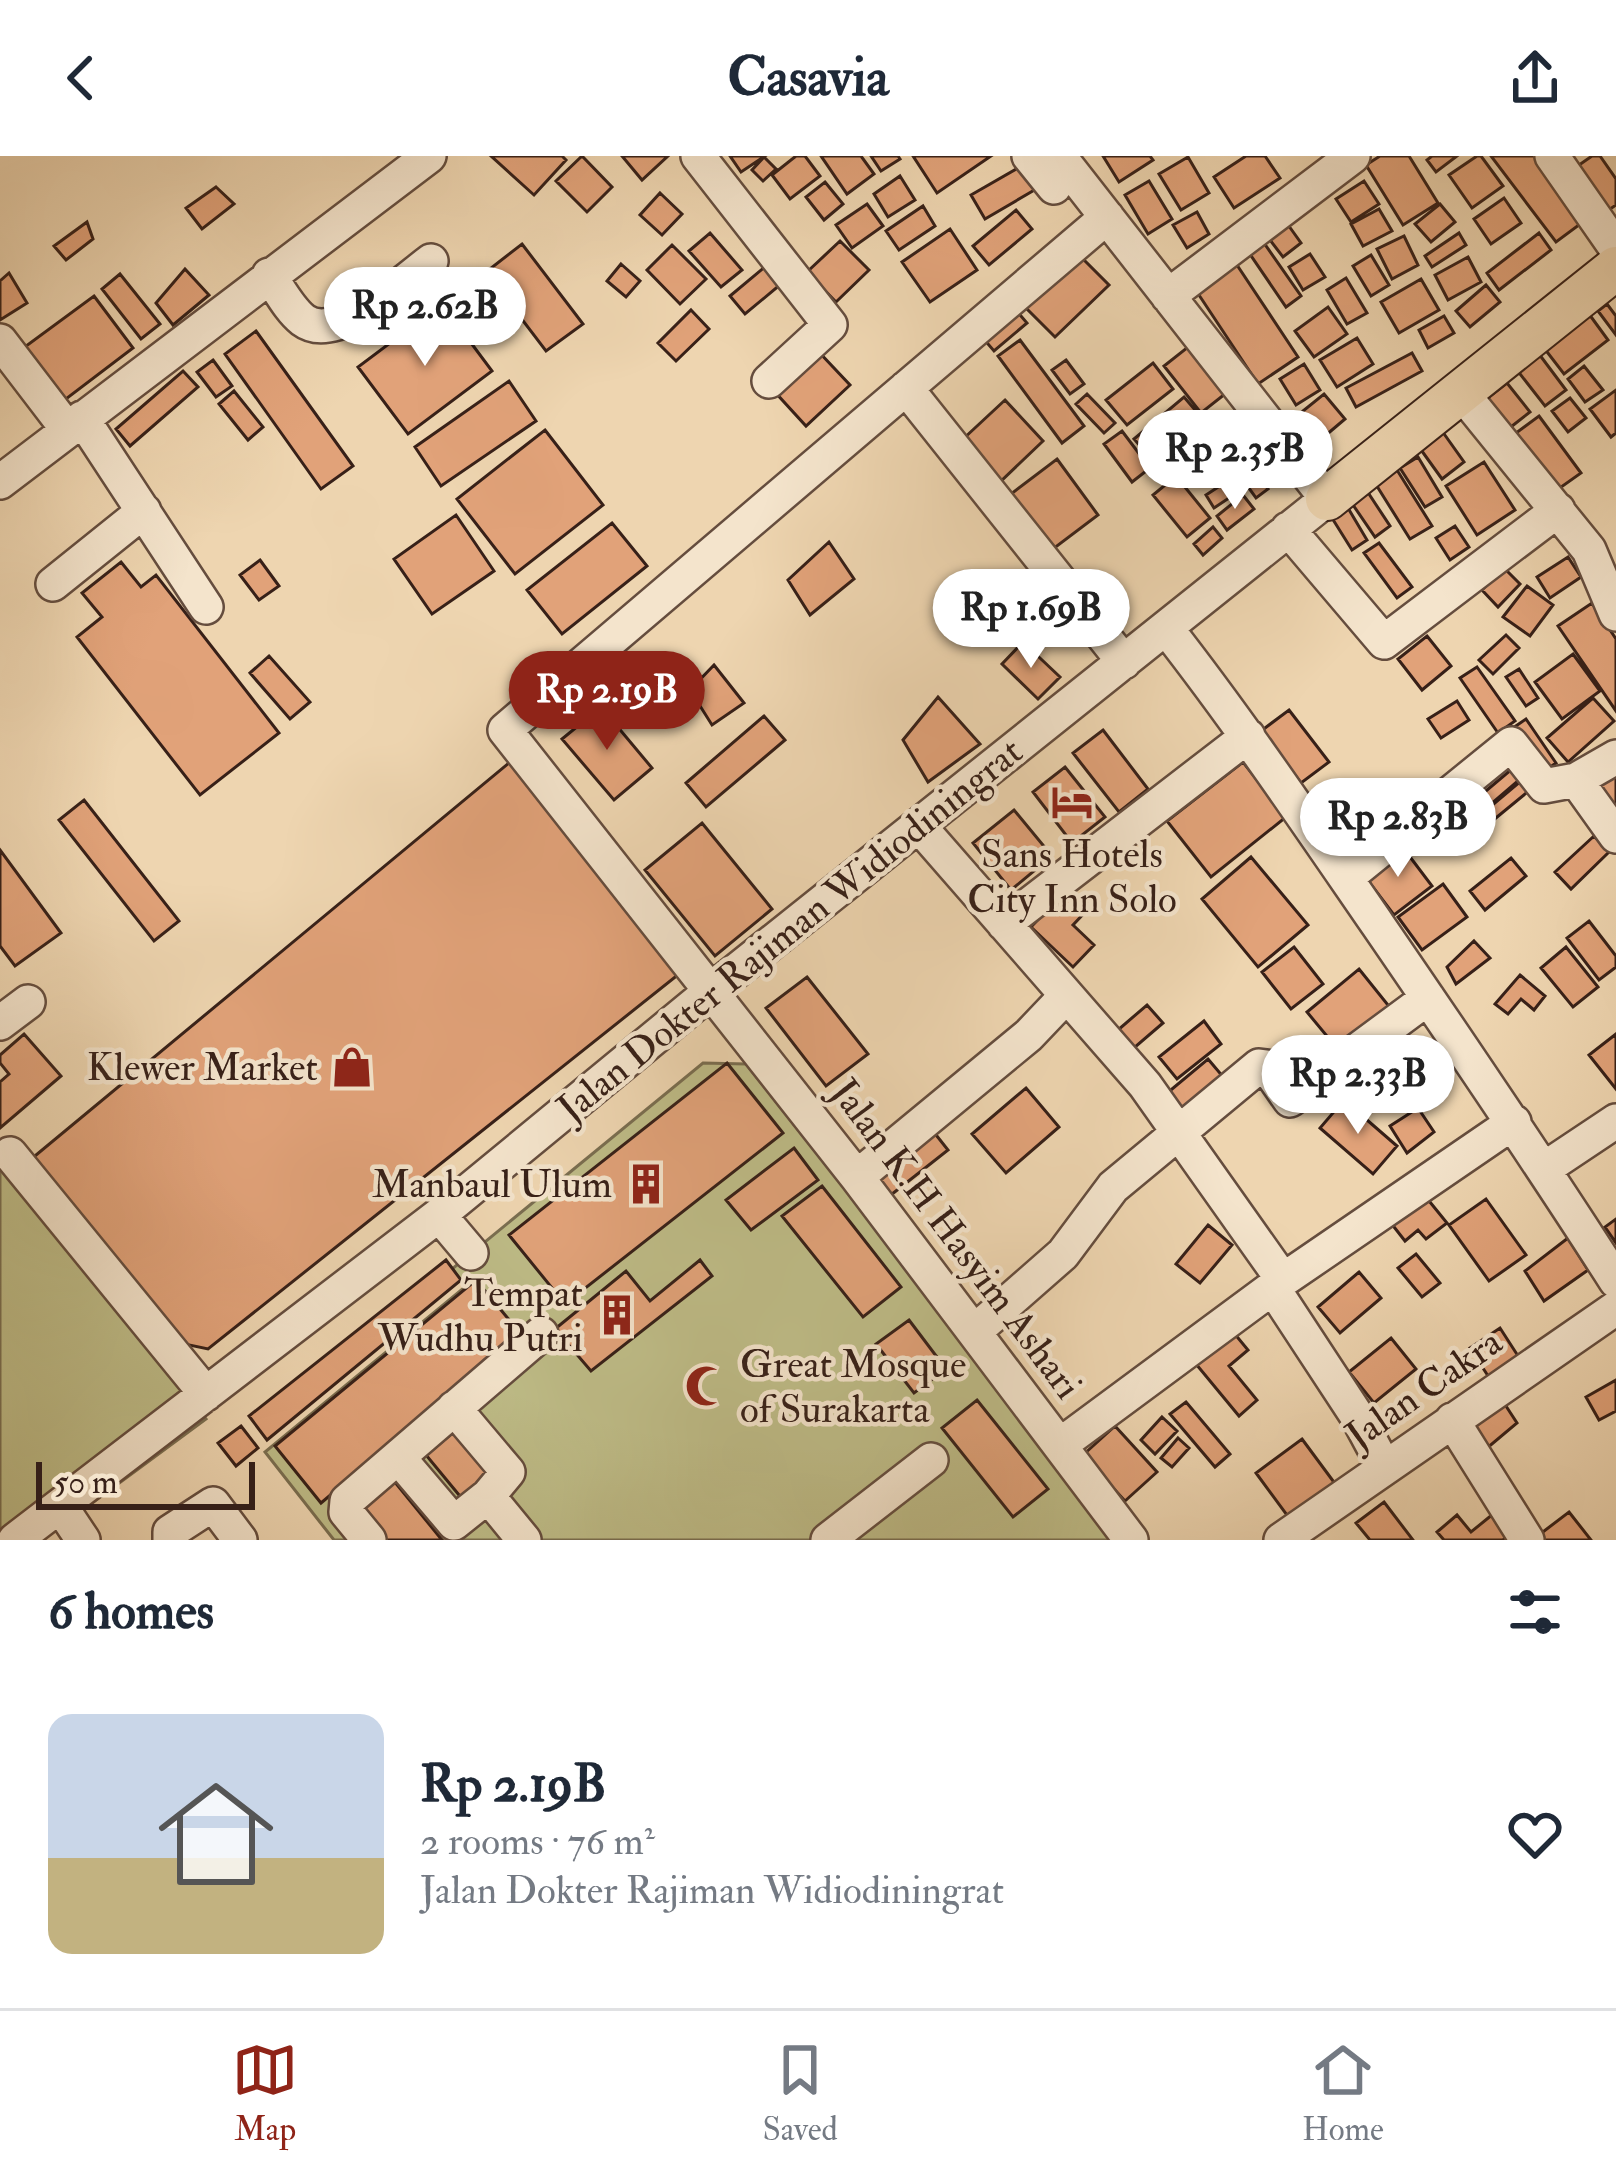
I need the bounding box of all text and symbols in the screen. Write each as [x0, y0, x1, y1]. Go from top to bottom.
text: Casavia [727, 44, 889, 112]
icon: back [48, 45, 114, 111]
icon: share [1502, 45, 1568, 111]
pin: Rp 2.62B [301, 267, 549, 369]
text: Rp 2.62B [351, 281, 499, 330]
pin: Rp 2.35B [1111, 410, 1359, 512]
text: Rp 2.35B [1165, 424, 1305, 473]
pin: Rp 1.69B [907, 569, 1155, 671]
text: Rp 1.69B [960, 583, 1102, 632]
pin: Rp 2.19B [483, 651, 731, 753]
text: Rp 2.19B [536, 665, 678, 714]
street label: Jalan Dokter Rajiman Widiodiningrat [547, 727, 1032, 1134]
pin: Rp 2.83B [1274, 778, 1522, 880]
hotel icon: Sans Hotels City Inn Solo [1049, 779, 1095, 825]
text: Rp 2.83B [1327, 792, 1469, 841]
place label: Sans Hotels City Inn Solo [967, 830, 1177, 924]
pin: Rp 2.33B [1234, 1035, 1482, 1137]
place label: Klewer Market [87, 1043, 318, 1092]
shop icon: Klewer Market [329, 1044, 375, 1090]
text: Rp 2.33B [1289, 1049, 1427, 1098]
street label: Jalan K.H Hasyim Ashari [819, 1069, 1092, 1409]
place label: Manbaul Ulum [372, 1160, 612, 1209]
building icon: Manbaul Ulum [623, 1161, 669, 1207]
place label: Tempat Wudhu Putri [377, 1269, 583, 1363]
building icon: Tempat Wudhu Putri [594, 1292, 640, 1338]
street label: Jalan Cakra [1336, 1317, 1512, 1461]
place label: Great Mosque of Surakarta [740, 1340, 966, 1434]
mosque icon: Great Mosque of Surakarta [683, 1363, 729, 1409]
scale bar [36, 1456, 255, 1509]
text: 50 m [54, 1462, 118, 1503]
icon: filters [1502, 1579, 1568, 1645]
text: 6 homes [48, 1580, 214, 1644]
text: Rp 2.19B [420, 1753, 606, 1817]
icon: home [144, 1762, 288, 1906]
icon: heart [1502, 1801, 1568, 1867]
text: 2 rooms · 76 m² [420, 1817, 655, 1866]
text: Jalan Dokter Rajiman Widiodiningrat [420, 1866, 1004, 1915]
tab: Map [232, 2037, 298, 2150]
tab: Saved [762, 2037, 838, 2150]
tab: Home [1302, 2037, 1384, 2150]

